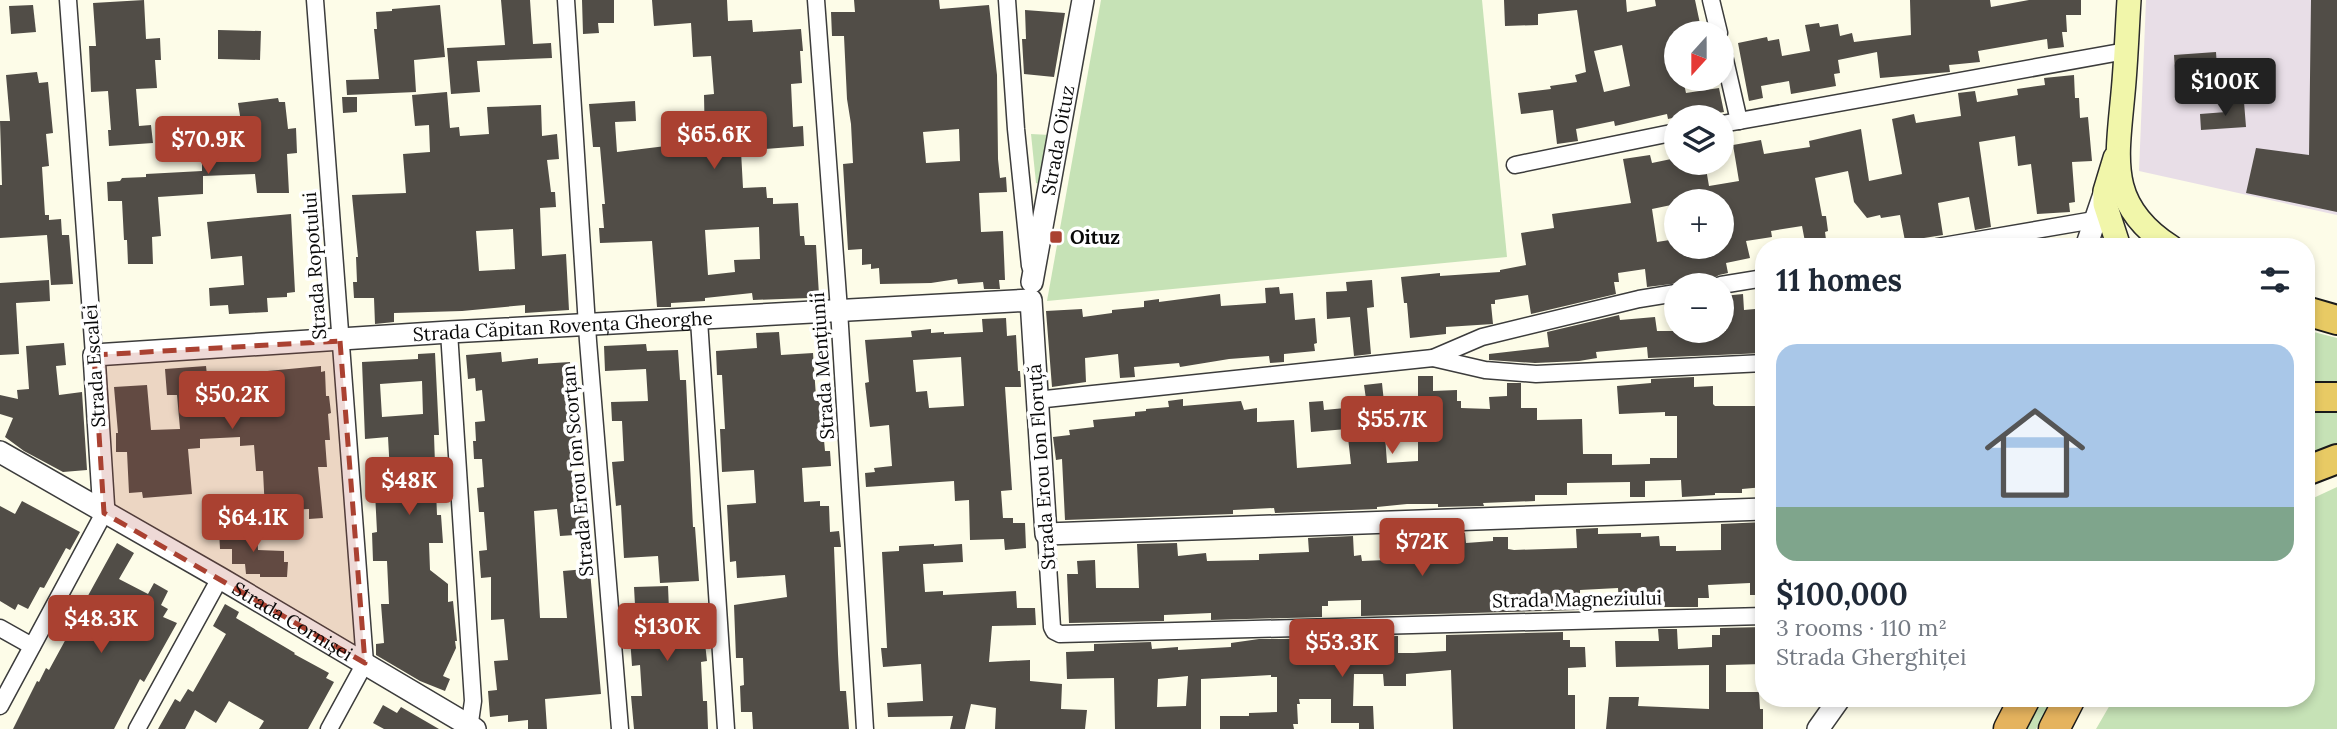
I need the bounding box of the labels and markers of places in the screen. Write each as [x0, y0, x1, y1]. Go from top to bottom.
pin: $100K [2176, 58, 2274, 118]
pin: $65.6K [657, 111, 771, 171]
pin: $70.9K [151, 116, 265, 176]
place label: Oituz [1070, 225, 1120, 249]
marker: Oituz [1048, 229, 1064, 245]
pin: $50.2K [175, 372, 289, 431]
pin: $55.7K [1335, 396, 1449, 456]
pin: $48K [368, 458, 450, 517]
pin: $64.1K [196, 494, 310, 554]
pin: $72K [1381, 518, 1463, 578]
pin: $48.3K [44, 596, 158, 655]
pin: $130K [618, 604, 716, 663]
pin: $53.3K [1285, 620, 1399, 679]

